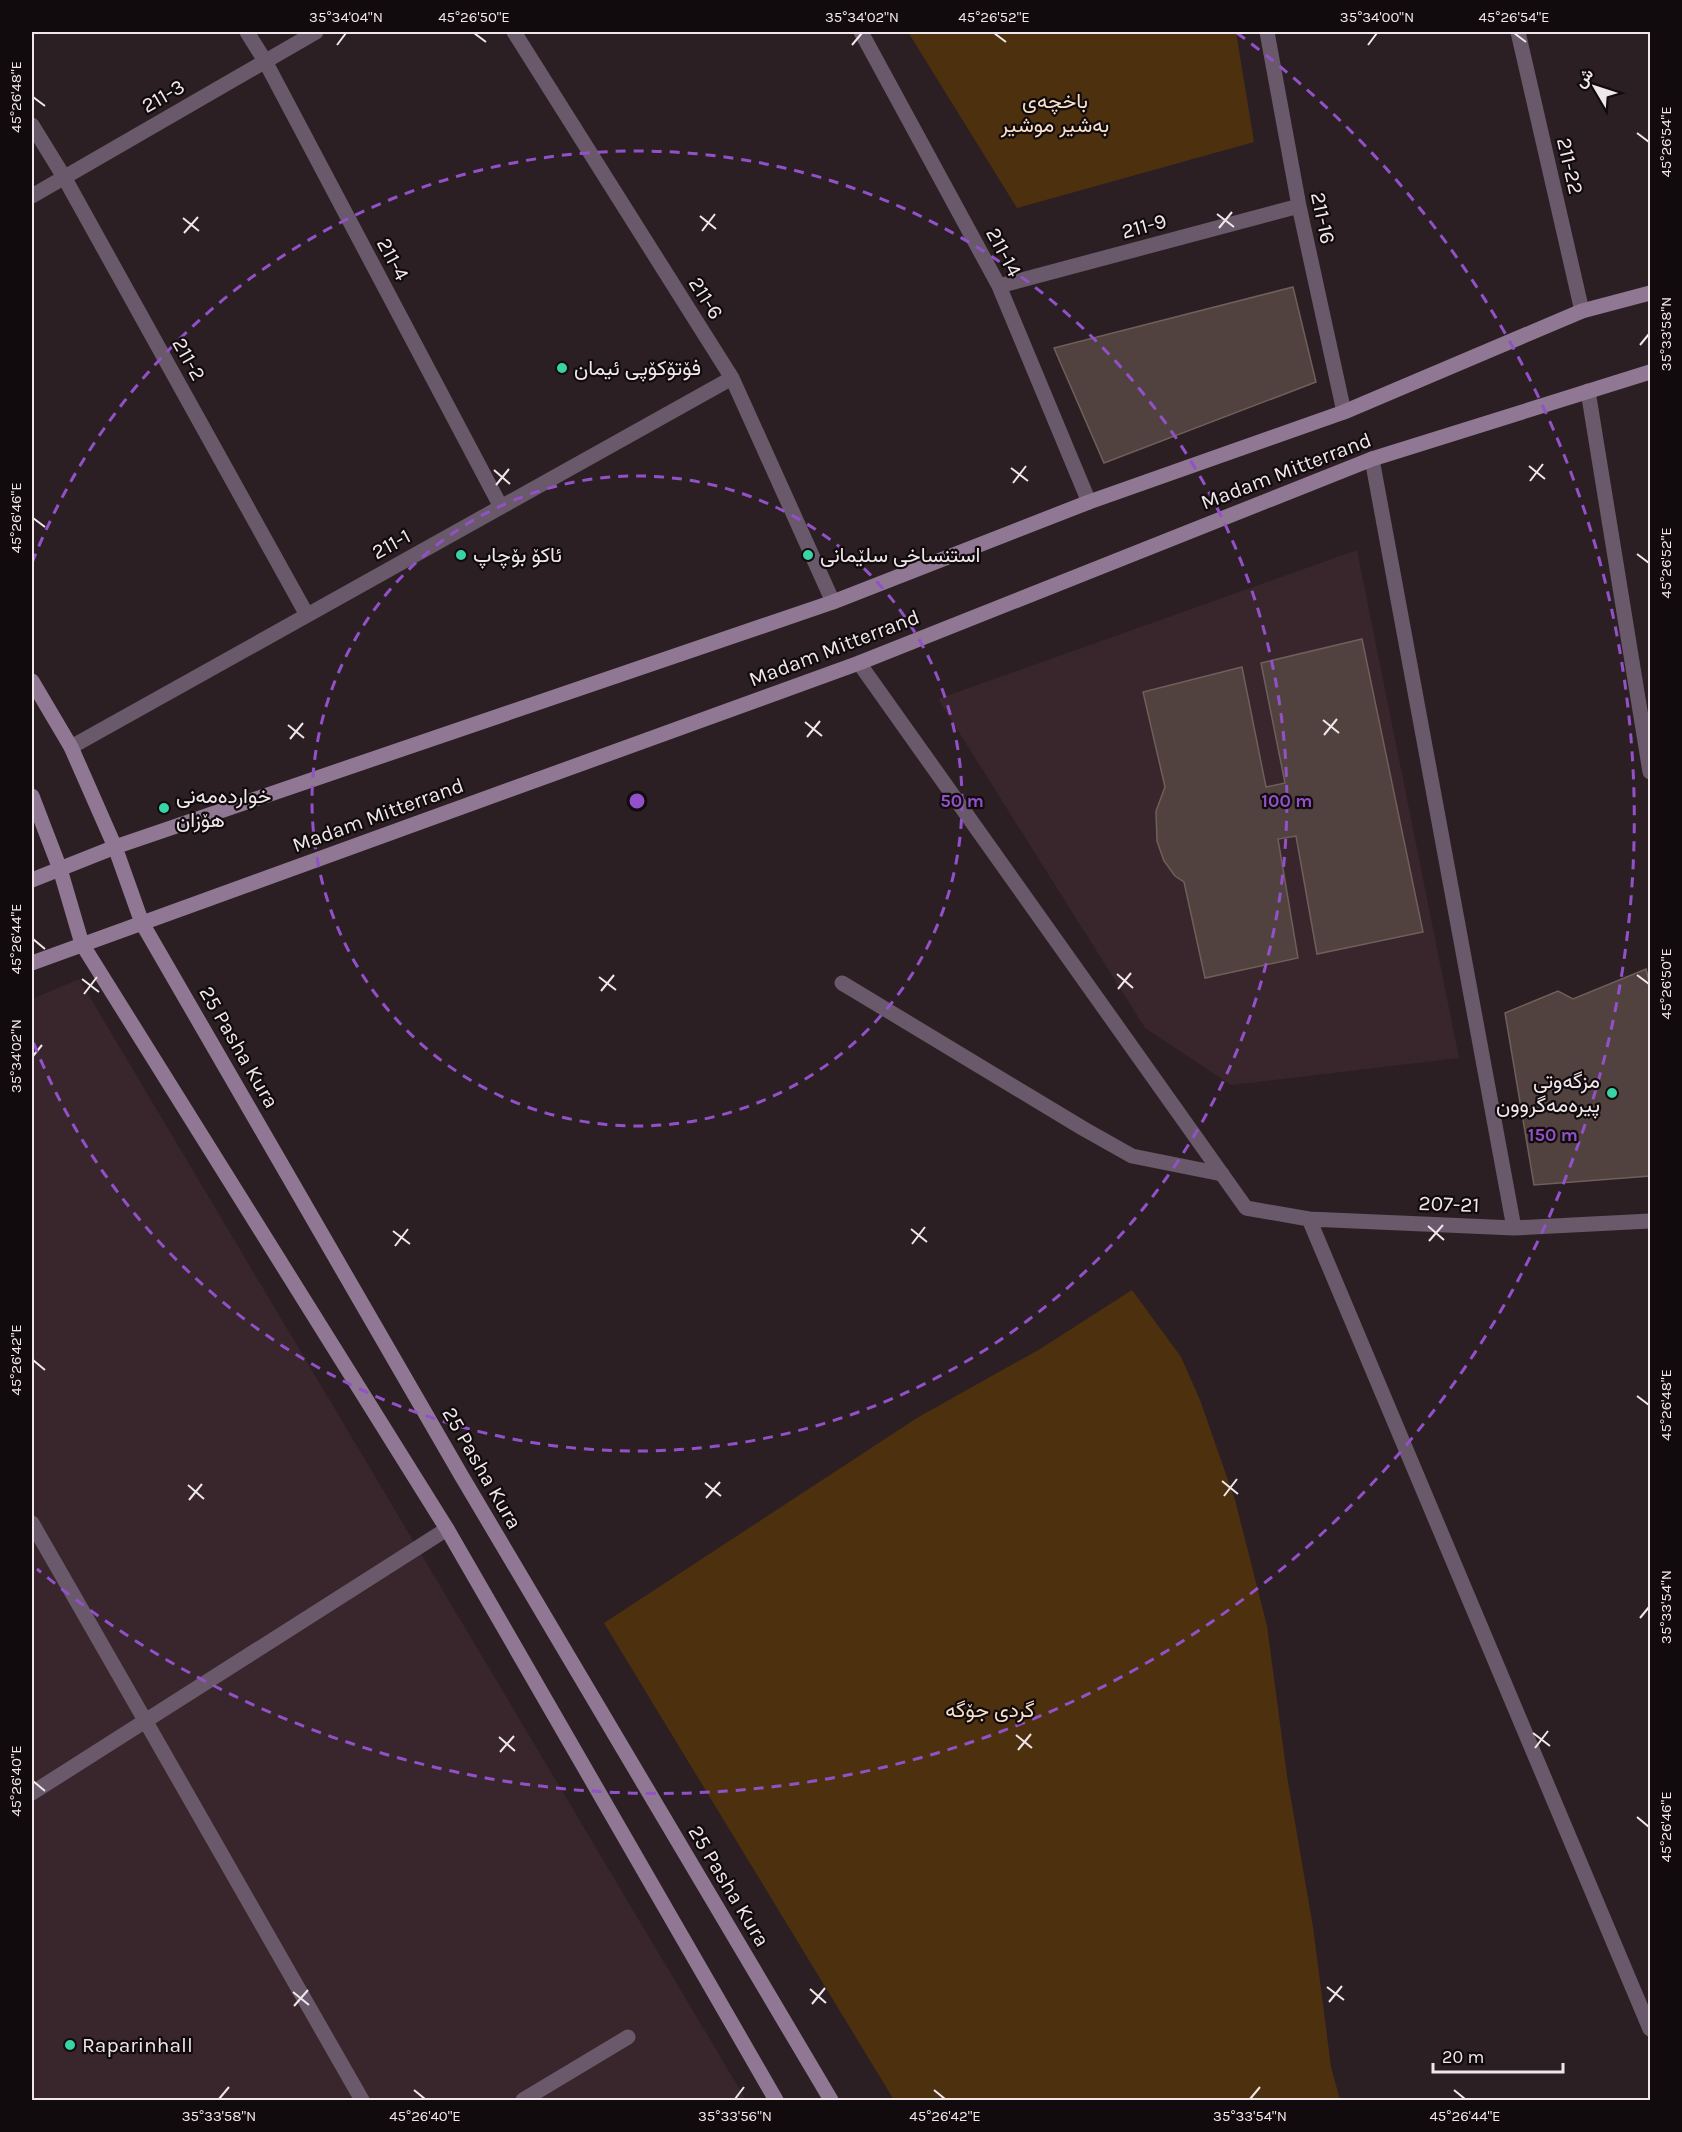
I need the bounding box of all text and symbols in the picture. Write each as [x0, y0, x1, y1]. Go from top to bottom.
text: 35°34'04"N [309, 8, 383, 26]
text: 45°26'50"E [438, 8, 510, 26]
text: 35°34'02"N [825, 8, 899, 26]
text: 45°26'52"E [958, 8, 1030, 26]
text: 35°34'00"N [1340, 8, 1414, 26]
text: 45°26'54"E [1478, 8, 1550, 26]
north arrow [1565, 57, 1625, 117]
text: 45°26'48"E [7, 61, 25, 133]
text: ش [1570, 64, 1597, 91]
street label: 211-3 [137, 74, 189, 118]
park label: باخچەی بەشیر موشیر [1000, 89, 1109, 138]
text: 45°26'54"E [1657, 106, 1675, 178]
street label: 211-22 [1552, 135, 1588, 197]
street label: 211-16 [1306, 190, 1340, 246]
street label: 211-9 [1119, 209, 1169, 243]
street label: 211-14 [981, 223, 1027, 281]
street label: 211-4 [372, 233, 414, 285]
street label: 211-6 [684, 272, 728, 324]
text: 35°33'58"N [1657, 297, 1675, 371]
street label: 211-2 [167, 333, 211, 385]
place label: فۆتۆکۆپی ئیمان [574, 356, 701, 382]
marker: فۆتۆکۆپی ئیمان [555, 361, 569, 375]
street label: Madam Mitterrand [1197, 427, 1375, 515]
text: 45°26'46"E [7, 482, 25, 554]
street label: 211-1 [368, 524, 414, 564]
text: 45°26'52"E [1657, 527, 1675, 599]
place label: ئاکۆ بۆچاپ [473, 543, 562, 569]
place label: استنساخی سلێمانی [820, 543, 980, 567]
marker: ئاکۆ بۆچاپ [454, 548, 468, 562]
marker: استنساخی سلێمانی [801, 548, 815, 562]
street label: Madam Mitterrand [745, 604, 923, 692]
street label: Madam Mitterrand [289, 773, 467, 857]
place label: خواردە‌مە‌نی ھۆزان [176, 784, 271, 833]
text: 50 m [940, 790, 984, 812]
text: 100 m [1262, 790, 1312, 812]
centre of rings [627, 791, 647, 811]
marker: خواردە‌مە‌نی ھۆزان [157, 801, 171, 815]
text: 45°26'44"E [7, 903, 25, 975]
text: 45°26'50"E [1657, 948, 1675, 1020]
street label: 25 Pasha Kura [194, 982, 284, 1112]
text: 35°34'02"N [7, 1019, 25, 1093]
place label: مزگەوتی پیرەمەگروون [1496, 1069, 1600, 1119]
marker: مزگەوتی پیرەمەگروون [1605, 1086, 1619, 1100]
text: 150 m [1528, 1124, 1578, 1146]
street label: 207-21 [1418, 1191, 1480, 1217]
text: 45°26'42"E [7, 1324, 25, 1396]
text: 45°26'48"E [1657, 1369, 1675, 1441]
street label: 25 Pasha Kura [437, 1403, 527, 1533]
text: 35°33'54"N [1657, 1570, 1675, 1644]
park label: گردی جۆگە [945, 1698, 1035, 1723]
text: 45°26'40"E [7, 1745, 25, 1817]
text: 45°26'46"E [1657, 1791, 1675, 1863]
street label: 25 Pasha Kura [683, 1821, 775, 1951]
place label: Raparinhall [82, 2033, 193, 2057]
scale bar [1433, 2036, 1564, 2074]
marker: Raparinhall [63, 2038, 77, 2052]
text: 20 m [1442, 2046, 1484, 2068]
text: 35°33'58"N [182, 2107, 256, 2125]
text: 45°26'40"E [389, 2107, 461, 2125]
text: 35°33'56"N [698, 2107, 772, 2125]
text: 45°26'42"E [909, 2107, 981, 2125]
text: 35°33'54"N [1213, 2107, 1287, 2125]
text: 45°26'44"E [1429, 2107, 1501, 2125]

